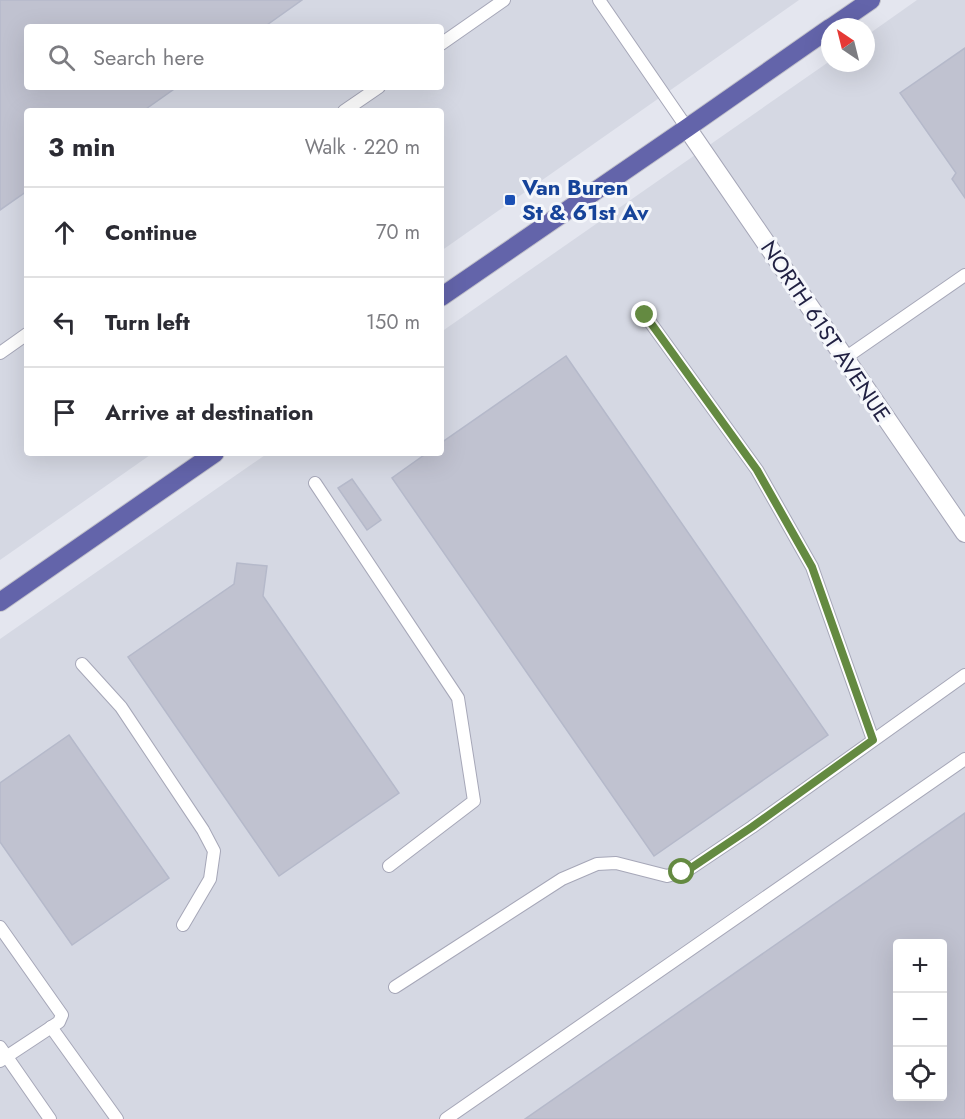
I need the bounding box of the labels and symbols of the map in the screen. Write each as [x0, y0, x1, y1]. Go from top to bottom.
north arrow [821, 18, 875, 72]
place label: Van Buren St & 61st Av [521, 171, 649, 228]
marker: Van Buren St & 61st Av [503, 193, 517, 207]
street label: NORTH 61ST AVENUE [753, 234, 899, 428]
route end [631, 301, 657, 327]
route start [668, 858, 694, 884]

